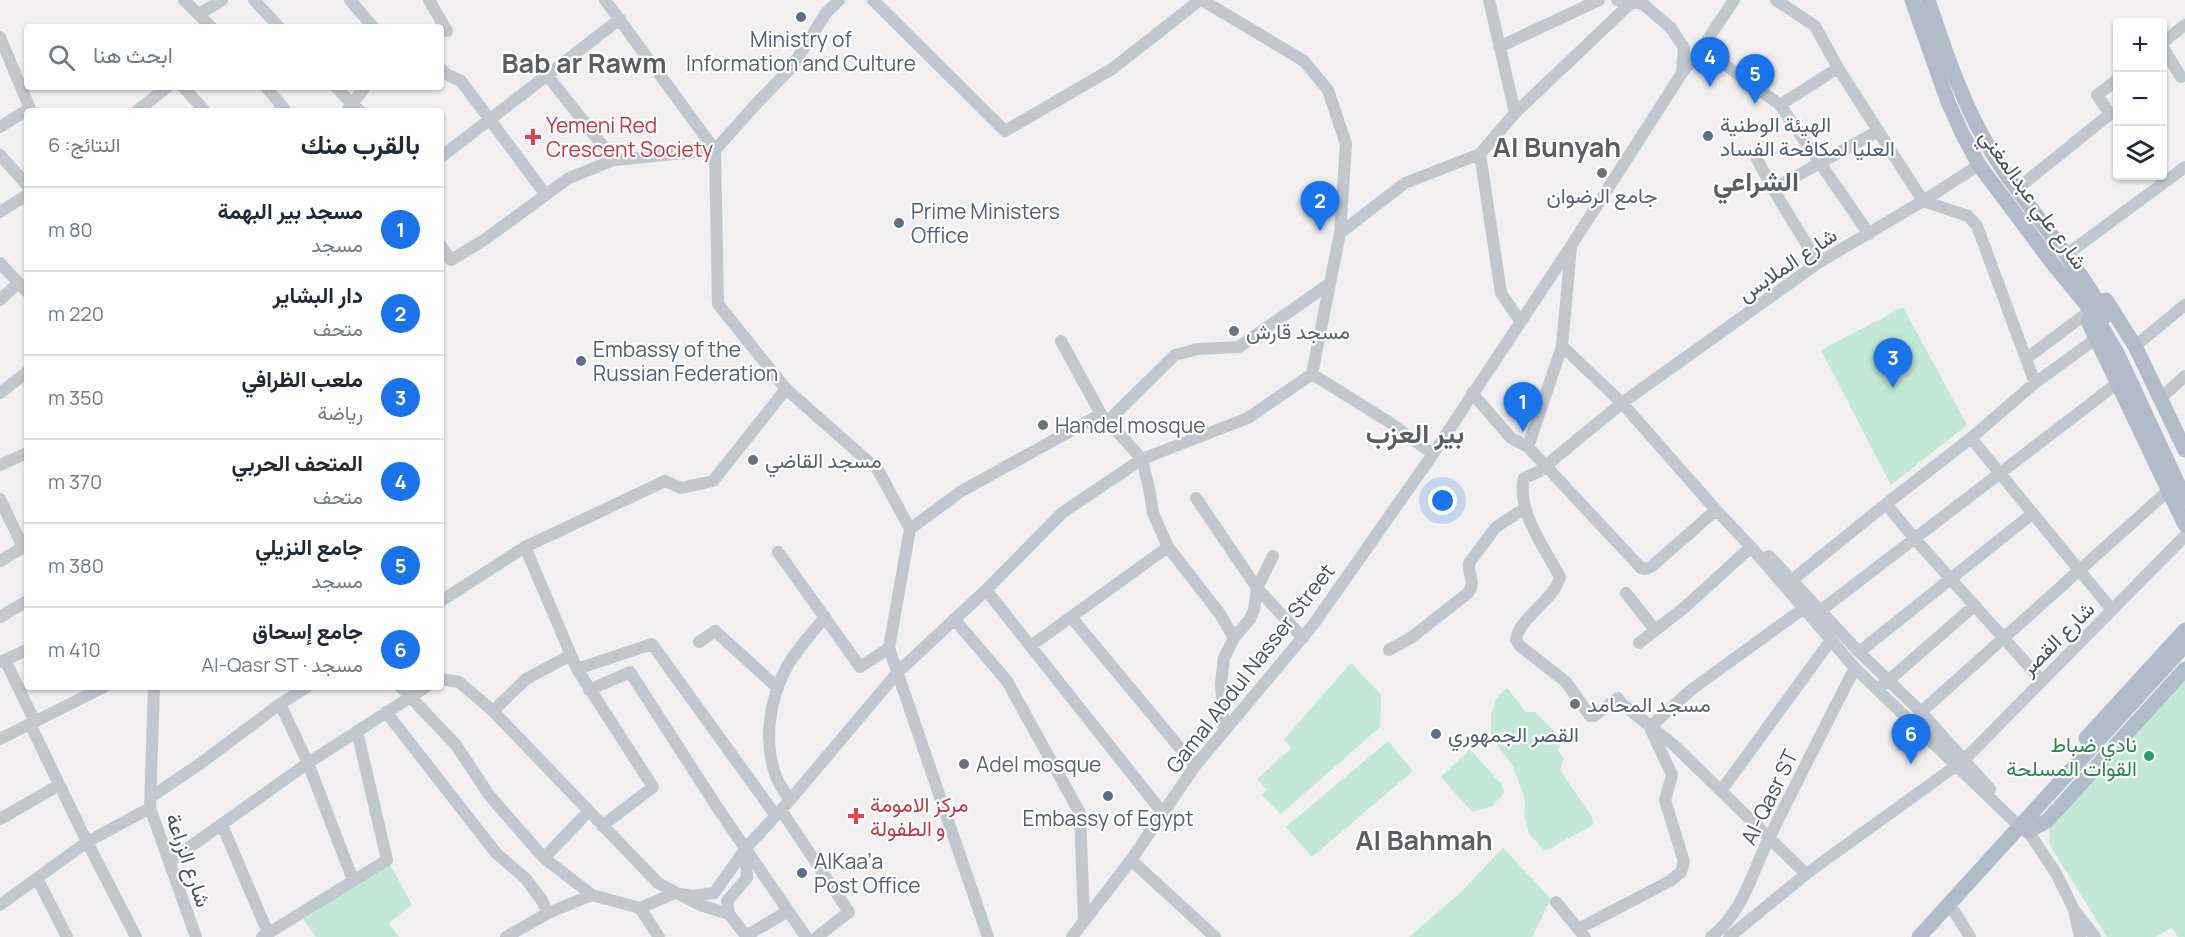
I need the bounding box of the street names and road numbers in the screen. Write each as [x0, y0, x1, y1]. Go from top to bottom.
street label: شارع علي عبدالمغني [1970, 123, 2094, 277]
street label: شارع الملابس [1732, 220, 1843, 308]
street label: Gamal Abdul Nasser Street [1159, 557, 1341, 779]
street label: شارع القصر [2013, 595, 2101, 683]
street label: Al-Qasr ST [1734, 745, 1804, 849]
street label: شارع الزراعة [159, 809, 218, 911]

